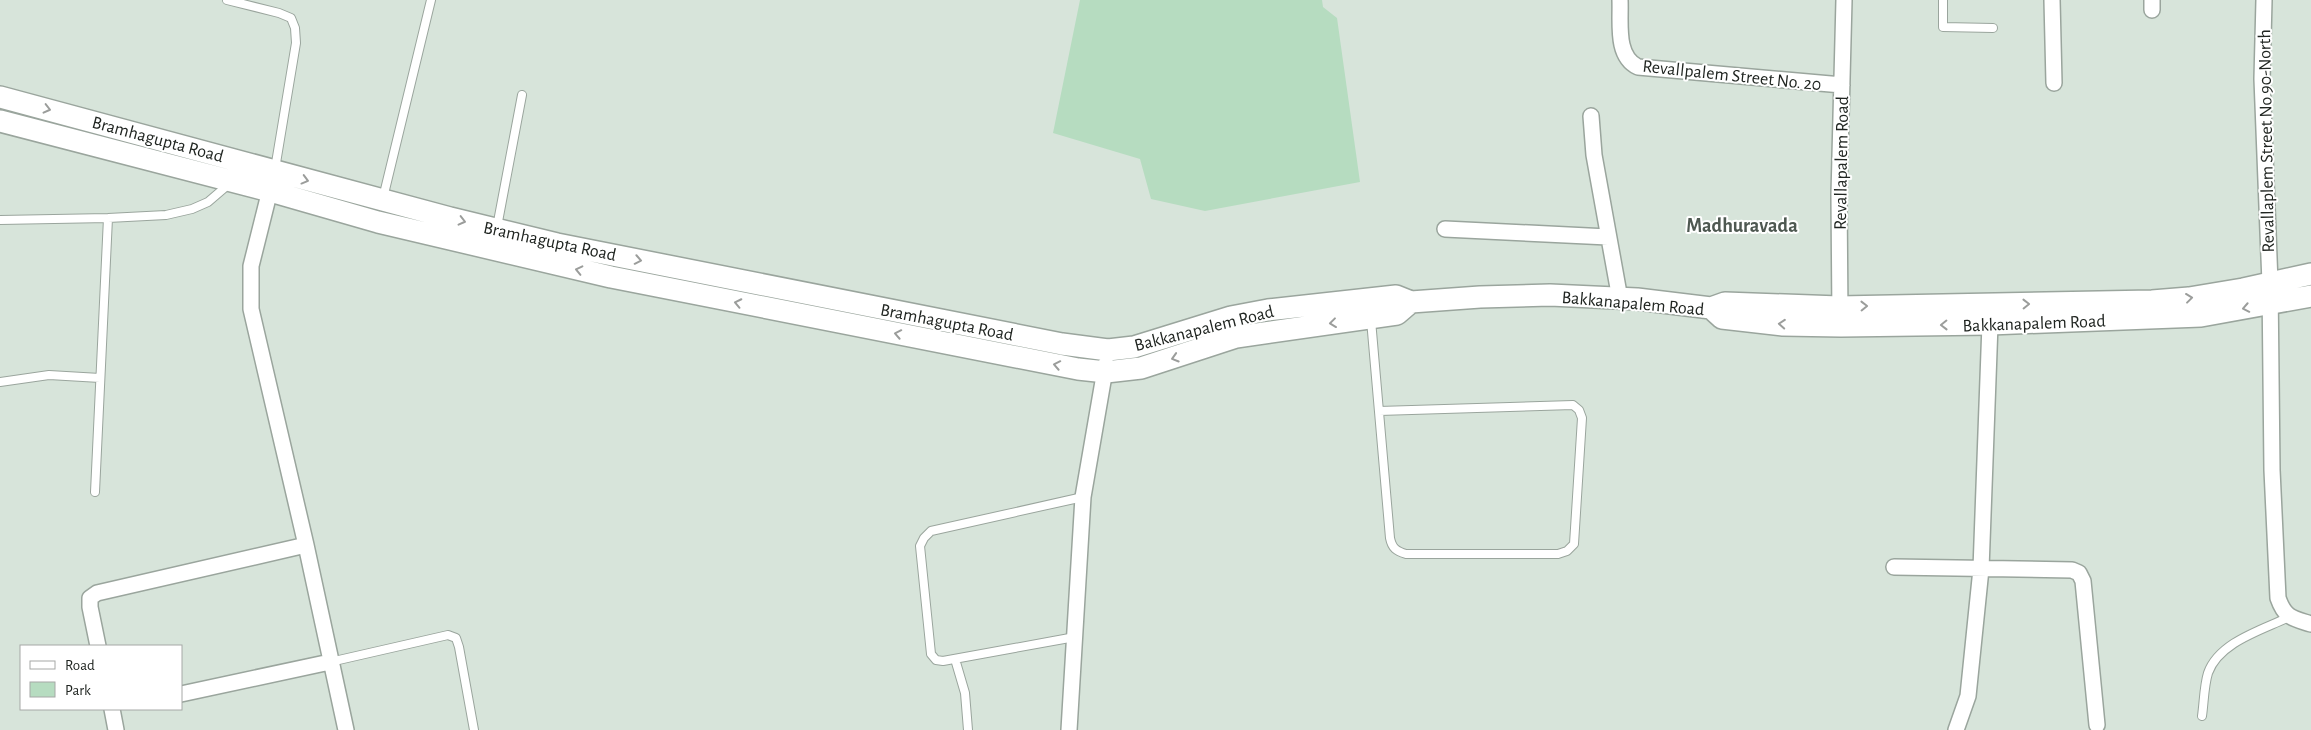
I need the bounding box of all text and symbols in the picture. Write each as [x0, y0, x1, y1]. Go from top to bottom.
street label: Revallaplem Street No 90-North [2256, 29, 2278, 253]
street label: Revallpalem Street No. 20 [1642, 58, 1822, 94]
street label: Revallapalem Road [1832, 96, 1852, 230]
one-way arrow [43, 104, 51, 114]
street label: Bramhagupta Road [90, 114, 225, 166]
one-way arrow [301, 174, 309, 184]
one-way arrow [458, 215, 467, 226]
district label: Madhuravada [1686, 216, 1798, 236]
street label: Bramhagupta Road [482, 219, 618, 265]
one-way arrow [634, 254, 643, 264]
one-way arrow [575, 265, 584, 276]
street label: Bakkanapalem Road [1561, 289, 1705, 319]
one-way arrow [2184, 293, 2193, 303]
one-way arrow [734, 298, 743, 309]
one-way arrow [2023, 299, 2031, 309]
street label: Bramhagupta Road [879, 301, 1015, 345]
one-way arrow [1860, 301, 1868, 311]
street label: Bakkanapalem Road [1133, 303, 1276, 355]
one-way arrow [2241, 303, 2250, 313]
street label: Bakkanapalem Road [1962, 313, 2106, 335]
one-way arrow [1328, 317, 1336, 328]
one-way arrow [1778, 319, 1786, 330]
one-way arrow [1940, 320, 1948, 330]
one-way arrow [893, 329, 902, 340]
one-way arrow [1171, 352, 1179, 362]
one-way arrow [1053, 360, 1062, 370]
legend [20, 645, 182, 710]
text: Road [65, 658, 95, 673]
text: Park [65, 683, 91, 698]

